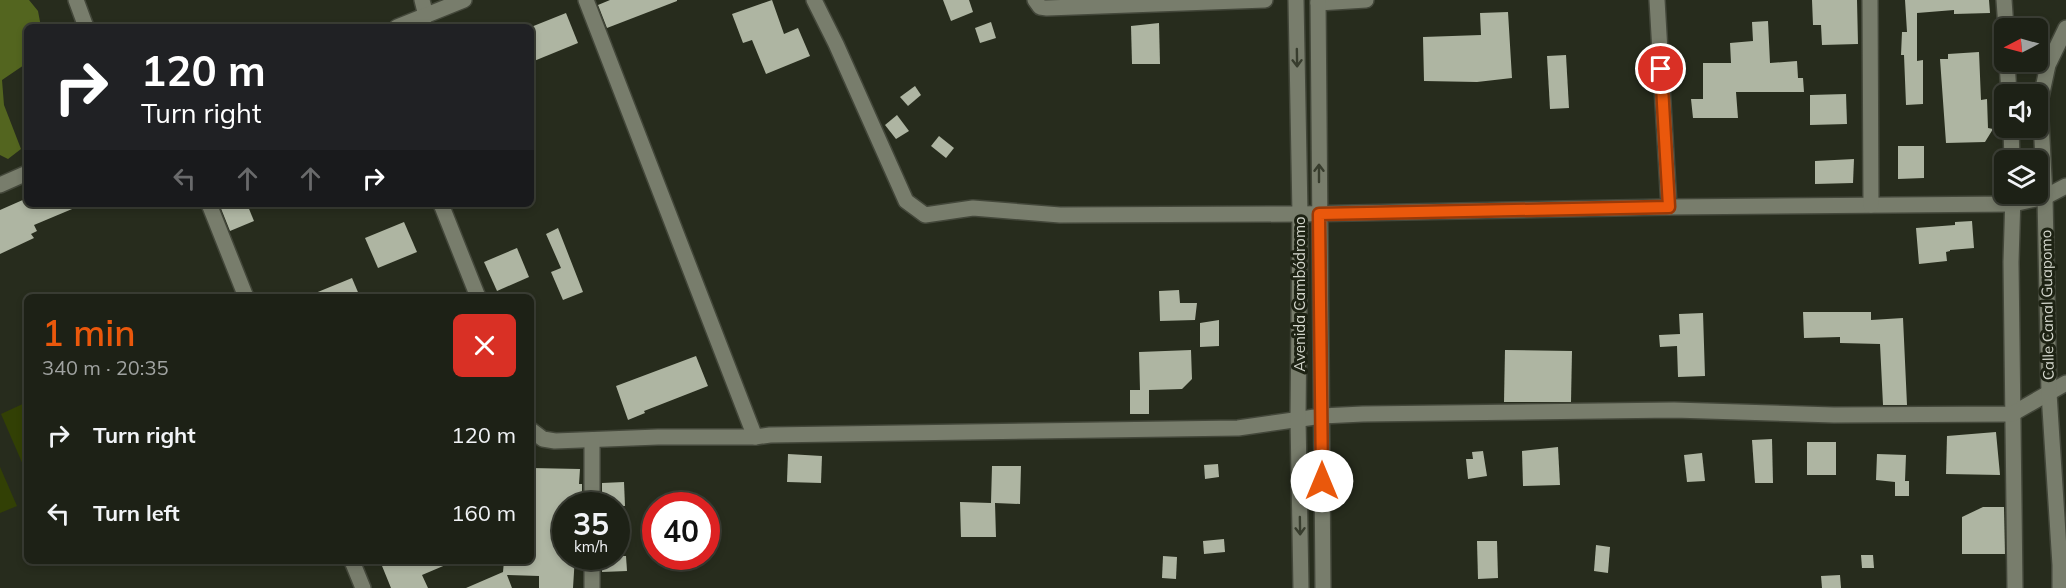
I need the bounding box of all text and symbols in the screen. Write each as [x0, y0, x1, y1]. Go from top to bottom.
north arrow [1994, 18, 2048, 72]
map controls [1994, 18, 2048, 204]
pin [1635, 43, 1686, 94]
text: 120 m [141, 44, 266, 97]
icon: right [42, 48, 120, 126]
one-way arrow [1291, 48, 1303, 68]
icon: arrive [1644, 52, 1677, 85]
button: sound [1994, 84, 2048, 138]
text: Turn right [141, 96, 261, 130]
button: layers [1994, 150, 2048, 204]
icon: left [168, 162, 201, 195]
icon: ahead [231, 162, 264, 195]
icon: ahead [294, 162, 327, 195]
icon: right [357, 162, 390, 195]
one-way arrow [1313, 163, 1325, 183]
street label: Avenida Cambódromo [1290, 216, 1309, 372]
street label: Calle Canal Guapomo [2036, 230, 2058, 380]
text: 1 min [42, 310, 136, 355]
button: close [453, 314, 516, 377]
text: 340 m · 20:35 [42, 355, 168, 380]
icon: right [42, 419, 75, 452]
text: Turn right [93, 421, 196, 449]
text: 120 m [451, 421, 516, 449]
position arrow [1290, 449, 1354, 513]
speed limit sign: 40 [642, 492, 720, 570]
icon: left [42, 497, 75, 530]
text: Turn left [93, 499, 180, 527]
text: 160 m [451, 499, 516, 527]
text: 35 [573, 505, 609, 543]
one-way arrow [1294, 516, 1306, 536]
text: km/h [574, 537, 608, 556]

